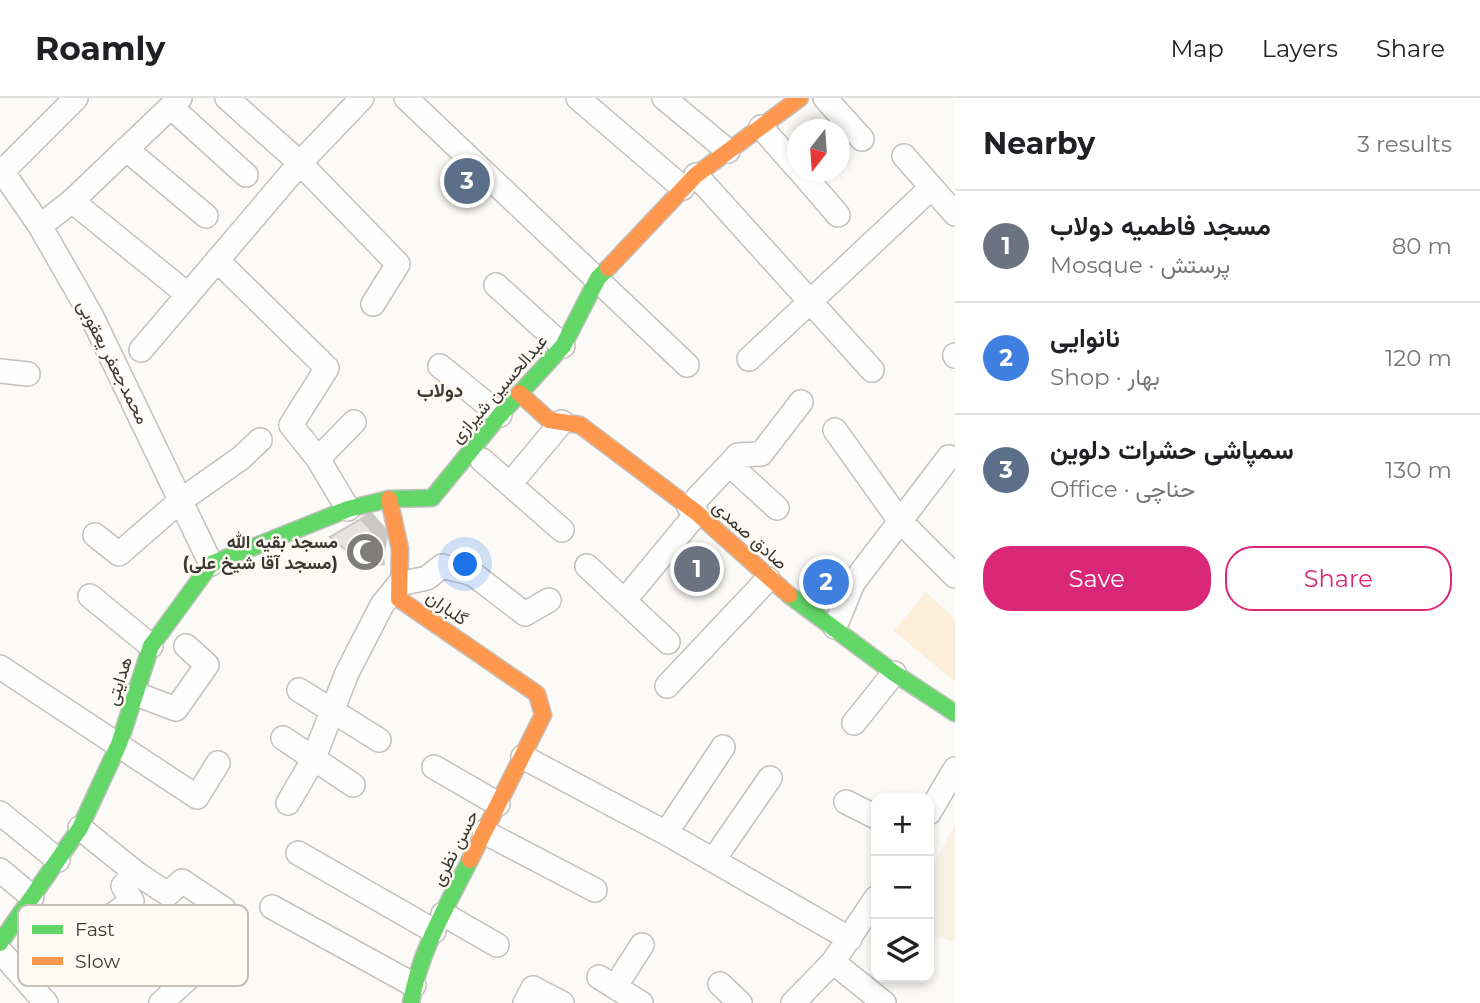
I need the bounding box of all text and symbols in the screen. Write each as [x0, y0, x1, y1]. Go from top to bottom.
text: Roamly [35, 28, 165, 68]
text: Map [1170, 34, 1224, 63]
text: Layers [1262, 34, 1338, 63]
text: Share [1376, 34, 1445, 63]
north arrow [787, 119, 850, 182]
text: Nearby [983, 125, 1095, 162]
text: 3 results [1357, 130, 1452, 158]
pin: 3 [444, 155, 490, 207]
text: مسجد فاطمیه دولاب [1050, 210, 1271, 242]
text: 1 [1001, 232, 1011, 260]
text: 80 m [1392, 232, 1452, 260]
text: Mosque · پرستش [1050, 251, 1230, 279]
street label: محمدجعفر یعقوبی [72, 296, 154, 428]
text: نانوایی [1050, 322, 1120, 354]
street label: عبدالحسین شیرازی [446, 330, 552, 448]
text: 2 [999, 344, 1013, 372]
text: 120 m [1385, 344, 1452, 372]
text: Shop · بهار [1050, 363, 1160, 391]
district label: دولاب [417, 379, 463, 403]
text: سمپاشی حشرات دلوین [1050, 434, 1294, 466]
text: 3 [999, 456, 1013, 484]
text: 130 m [1385, 456, 1452, 484]
text: Office · حناچی [1050, 475, 1195, 503]
street label: صادق صمدی [708, 496, 792, 574]
place label: مسجد بقیه الله (مسجد آقا شیخ علی) [183, 531, 338, 575]
mosque icon: مسجد بقیه الله (مسجد آقا شیخ علی) [344, 531, 386, 573]
pin: 1 [674, 543, 720, 595]
button: Save [983, 546, 1211, 611]
button: Share [1225, 546, 1452, 611]
your location [448, 547, 482, 581]
pin: 2 [803, 556, 849, 608]
street label: گلباران [422, 586, 472, 630]
street label: هدایتی [101, 654, 137, 708]
map controls [871, 793, 934, 982]
button: + [871, 793, 934, 856]
street label: حسن نظری [427, 807, 483, 889]
button: − [871, 856, 934, 919]
legend [18, 905, 248, 986]
text: Fast [75, 918, 115, 941]
button: layers [871, 919, 934, 982]
text: Slow [75, 950, 120, 973]

